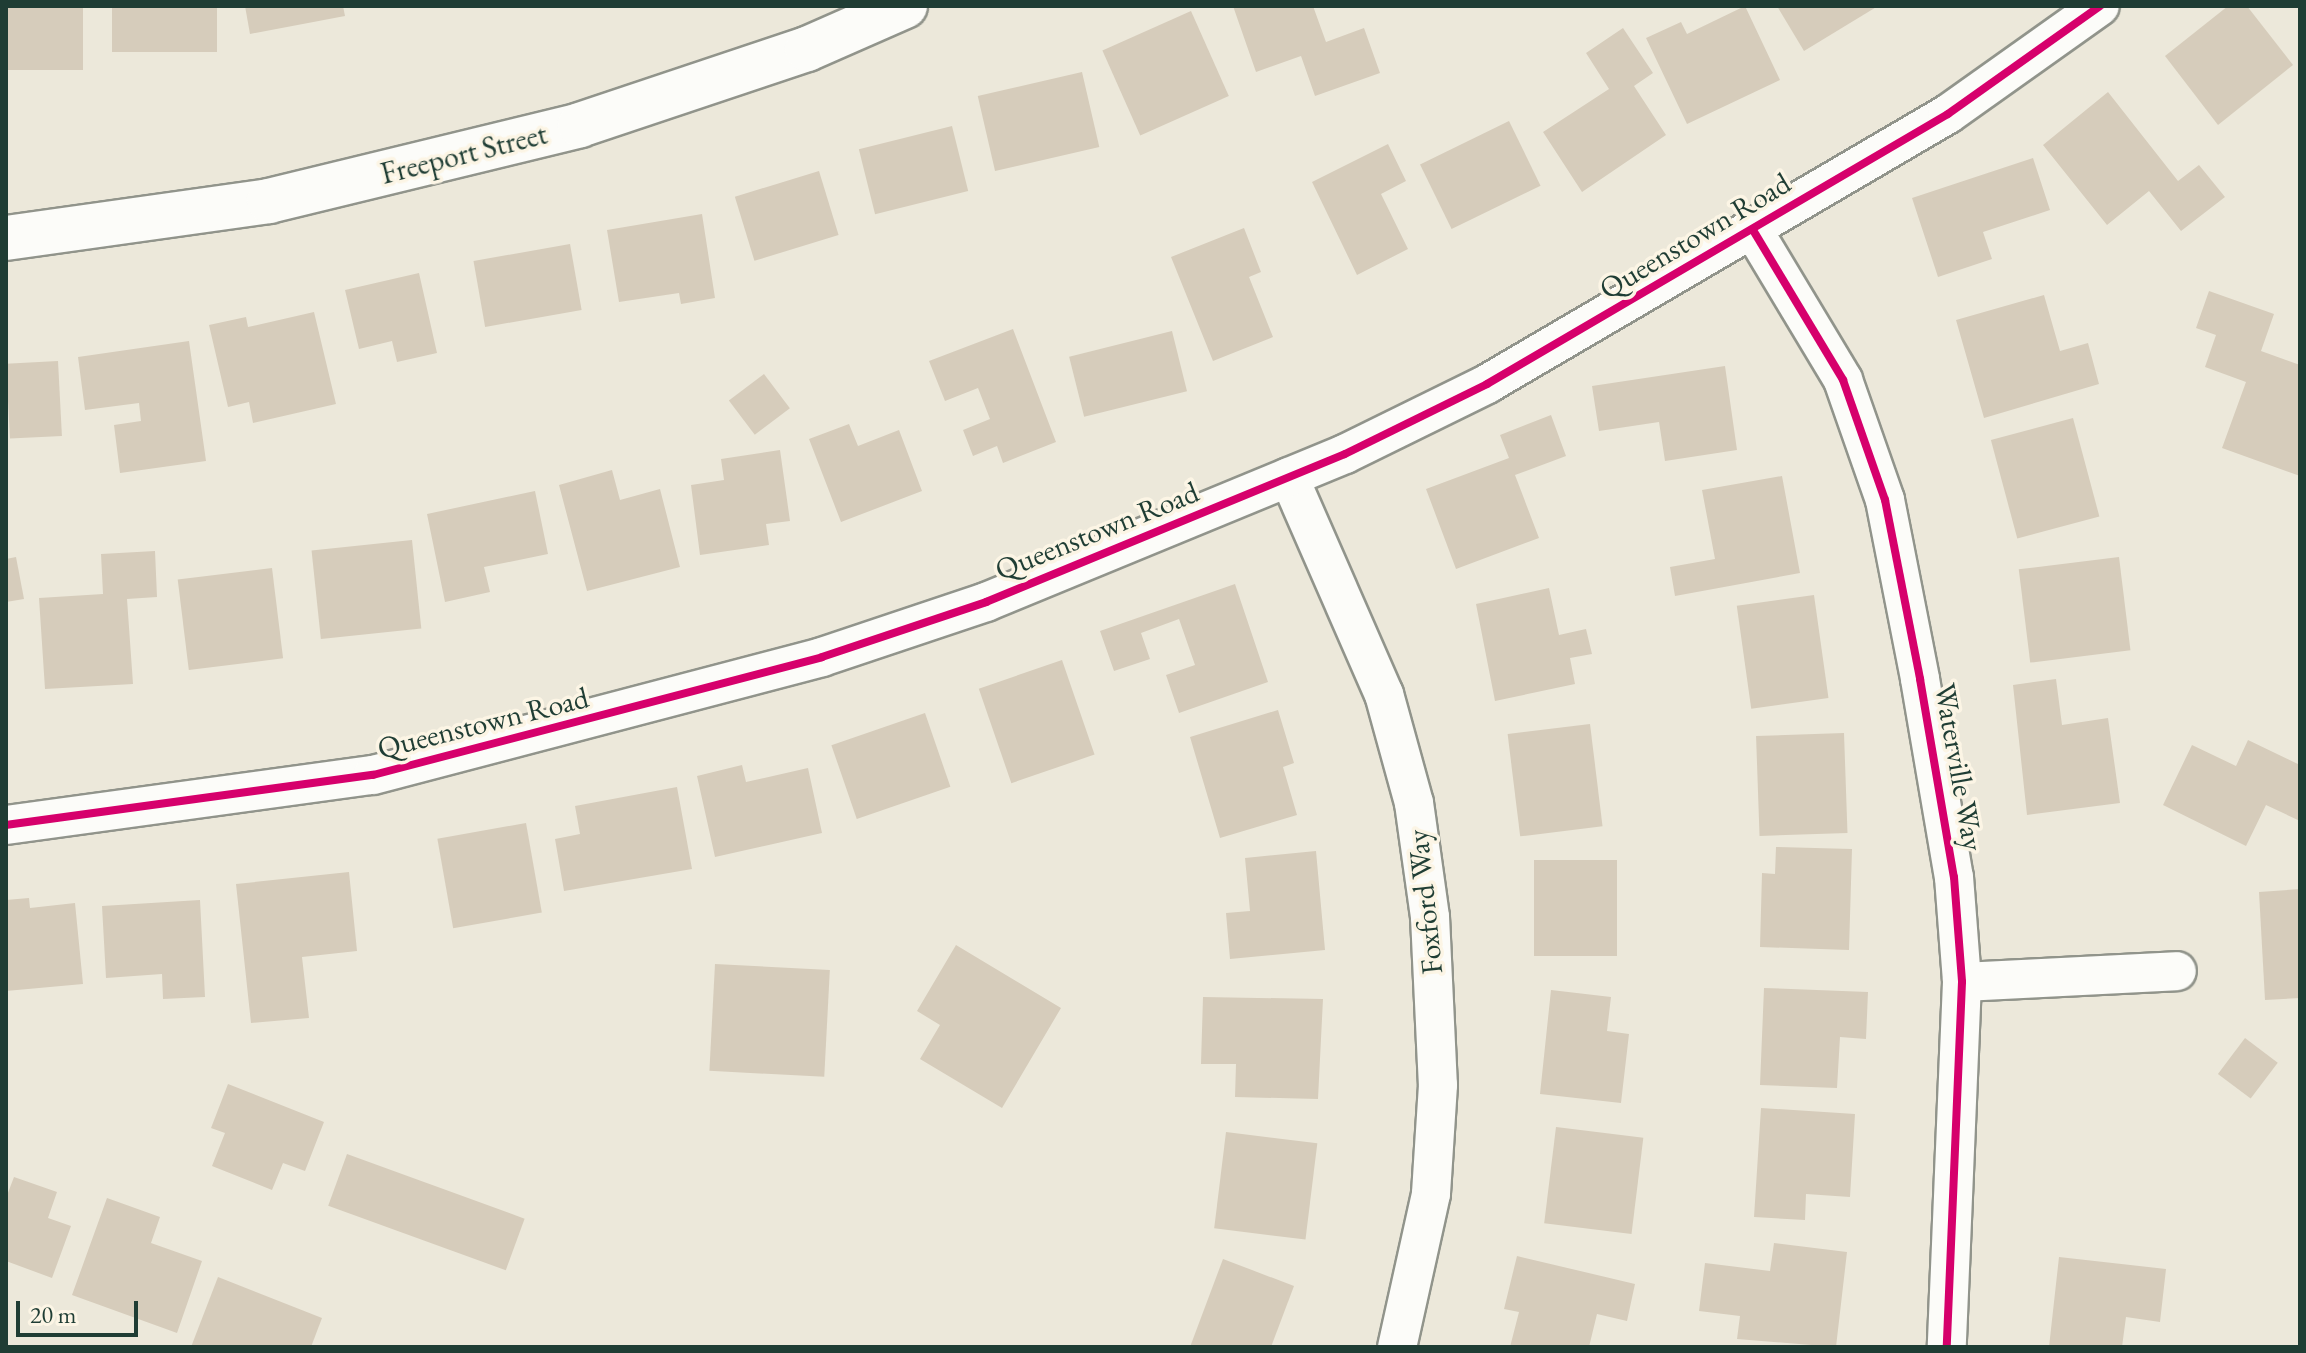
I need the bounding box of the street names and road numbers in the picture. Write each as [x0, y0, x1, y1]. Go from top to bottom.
street label: Freeport Street [377, 116, 551, 192]
street label: Queenstown Road [1593, 165, 1797, 307]
street label: Queenstown Road [990, 474, 1204, 588]
street label: Queenstown Road [374, 679, 592, 767]
street label: Waterville Way [1927, 680, 1991, 854]
street label: Foxford Way [1400, 828, 1450, 976]

